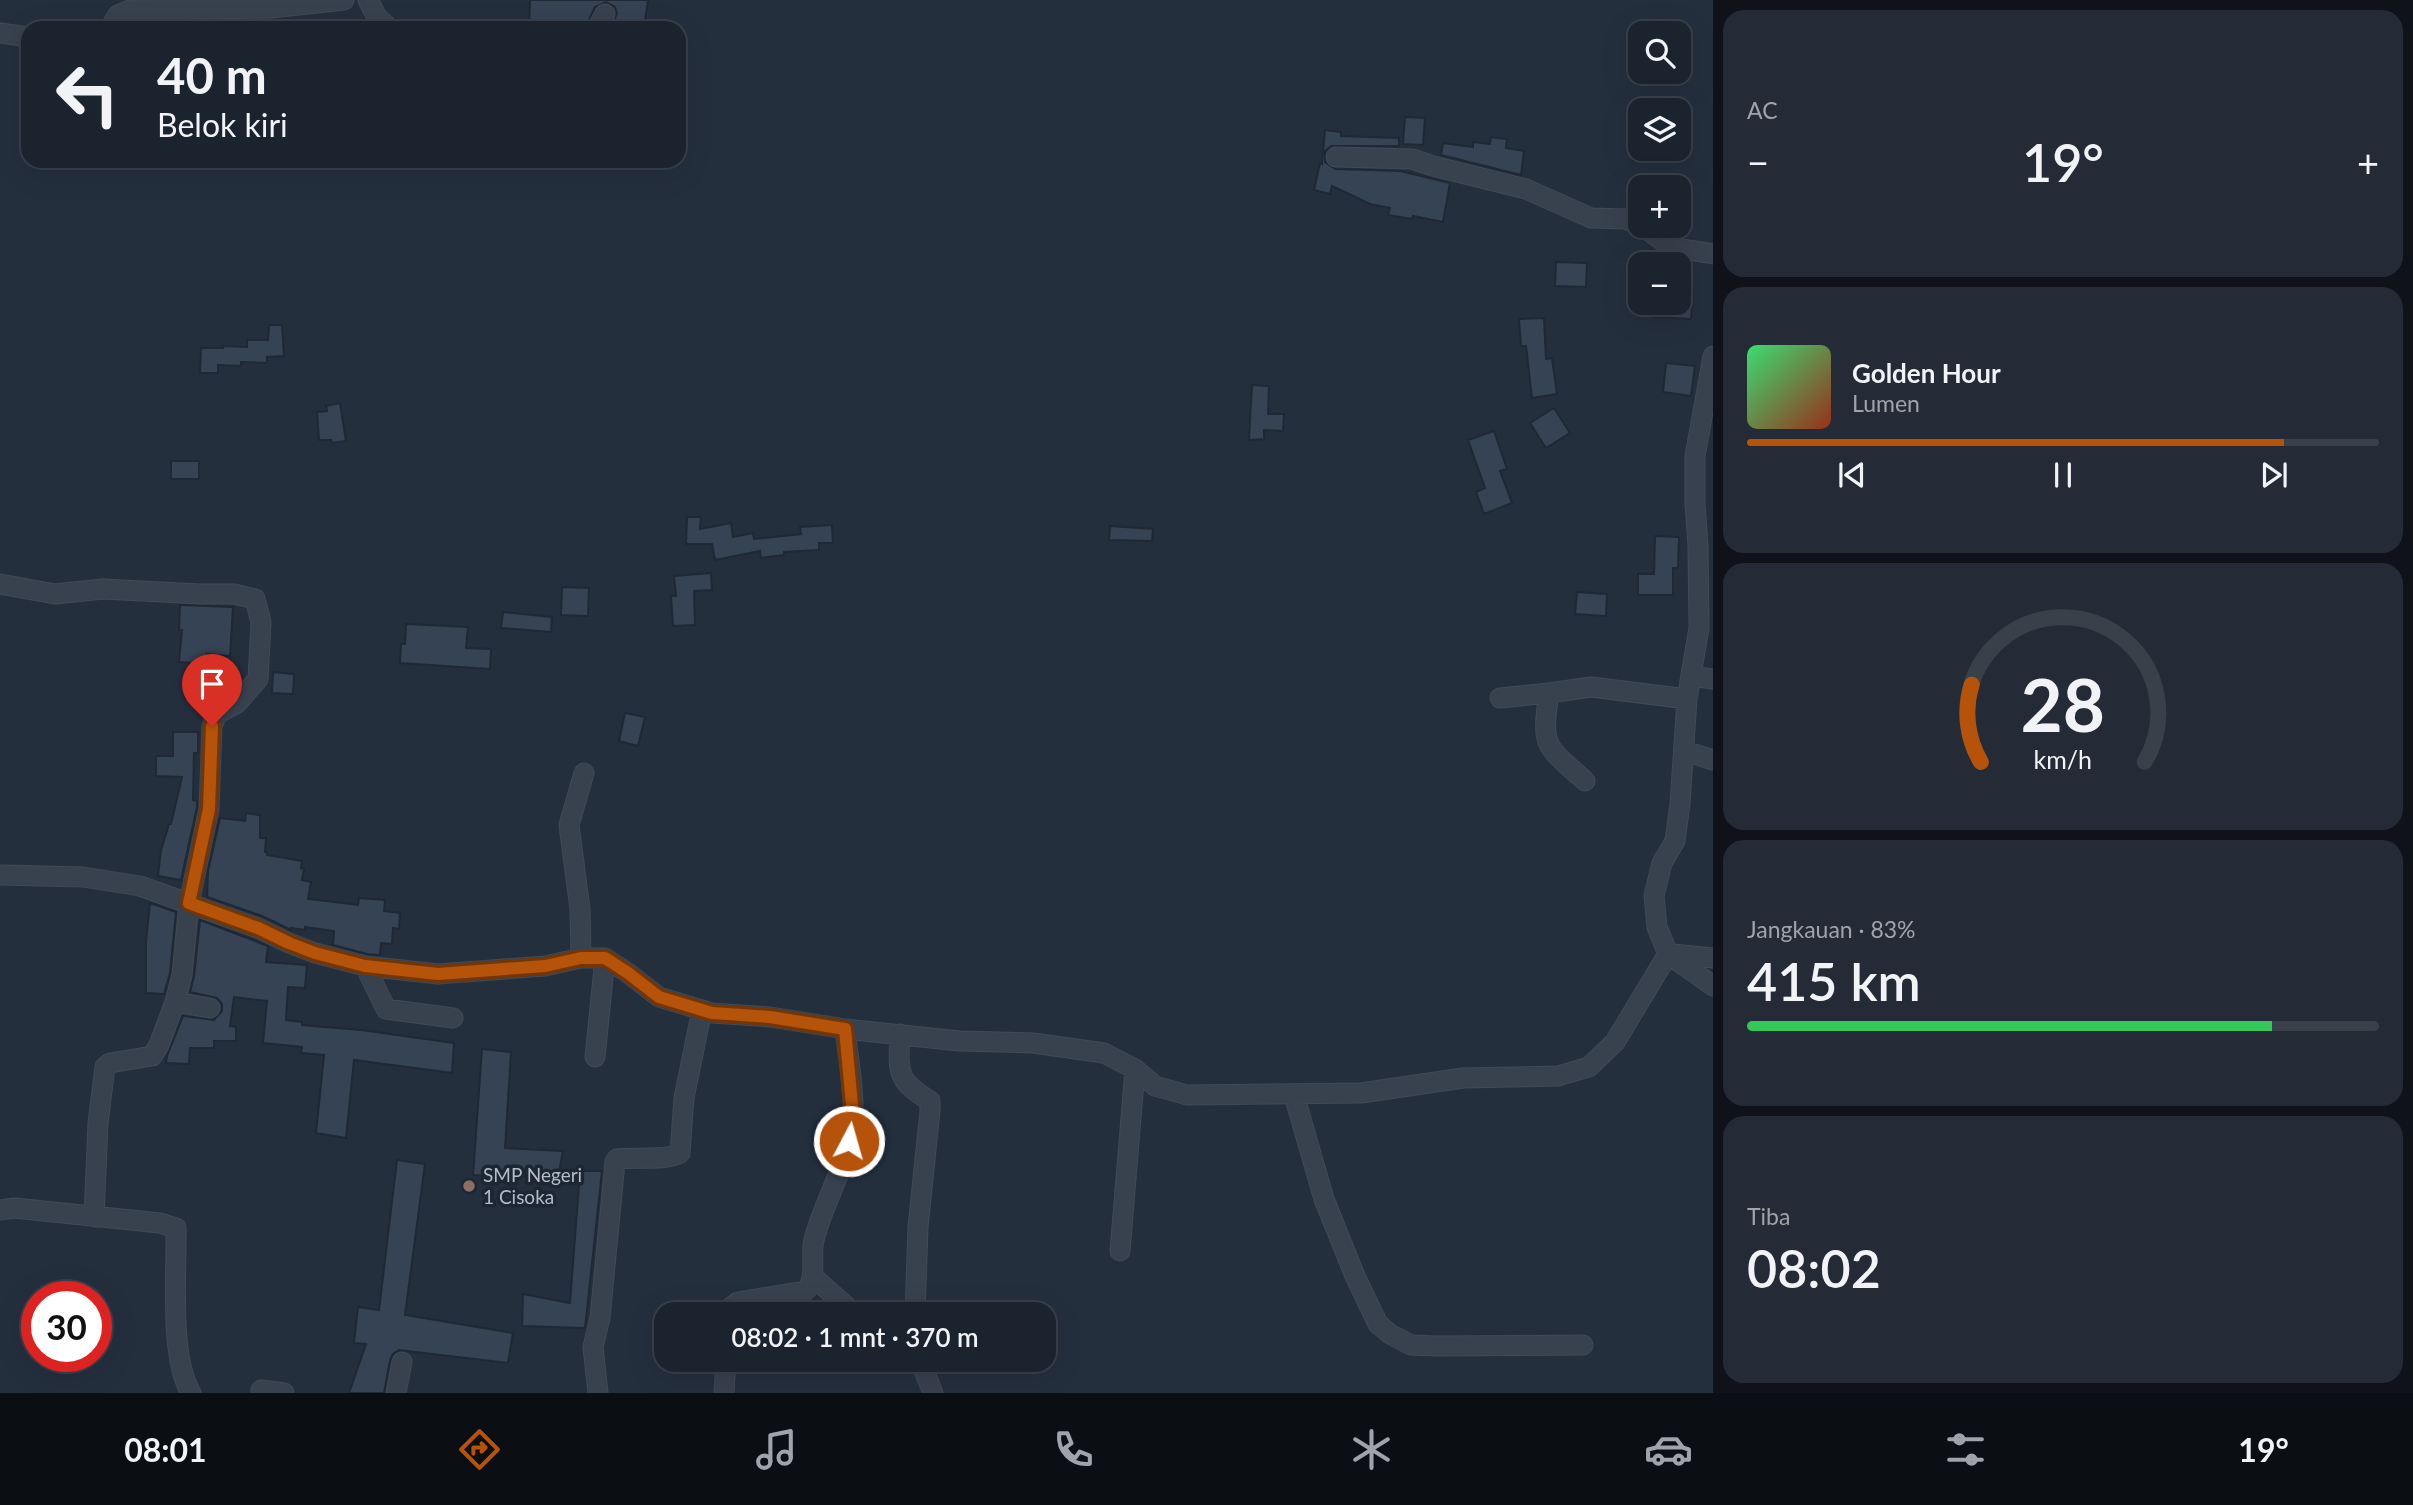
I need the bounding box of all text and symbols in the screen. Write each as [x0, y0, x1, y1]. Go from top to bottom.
map controls [1628, 21, 1691, 315]
button: search [1628, 21, 1691, 84]
text: 40 m [157, 46, 267, 104]
icon: left [42, 49, 133, 140]
text: AC [1747, 96, 1778, 124]
button: layers [1628, 98, 1691, 161]
text: Belok kiri [157, 105, 288, 144]
text: 19° [2022, 131, 2104, 193]
text: − [1747, 139, 1769, 185]
text: + [2357, 139, 2379, 185]
button: + [1628, 175, 1691, 238]
button: − [1628, 252, 1691, 315]
text: Golden Hour [1852, 357, 2001, 389]
text: Lumen [1852, 389, 1920, 417]
icon: previous [1833, 456, 1871, 494]
icon: pause [2044, 456, 2082, 494]
icon: next [2255, 456, 2293, 494]
pin [182, 654, 242, 726]
text: 28 [2021, 661, 2105, 749]
icon: arrive [193, 665, 231, 703]
text: km/h [2034, 744, 2092, 774]
text: Jangkauan · 83% [1747, 915, 1916, 943]
text: 415 km [1747, 950, 1921, 1012]
position arrow [812, 1104, 886, 1178]
place label: SMP Negeri 1 Cisoka [483, 1163, 582, 1208]
marker: SMP Negeri 1 Cisoka [461, 1178, 477, 1194]
text: Tiba [1747, 1202, 1790, 1230]
text: 08:02 [1747, 1237, 1881, 1299]
speed limit sign: 30 [21, 1281, 112, 1372]
text: 08:02 · 1 mnt · 370 m [731, 1321, 979, 1353]
icon: directions [455, 1425, 504, 1474]
icon: music [752, 1425, 801, 1474]
icon: phone [1049, 1425, 1098, 1474]
icon: climate [1347, 1425, 1396, 1474]
icon: car [1644, 1425, 1693, 1474]
icon: filters [1941, 1425, 1990, 1474]
text: 08:01 [124, 1430, 207, 1469]
text: 19° [2238, 1430, 2289, 1469]

